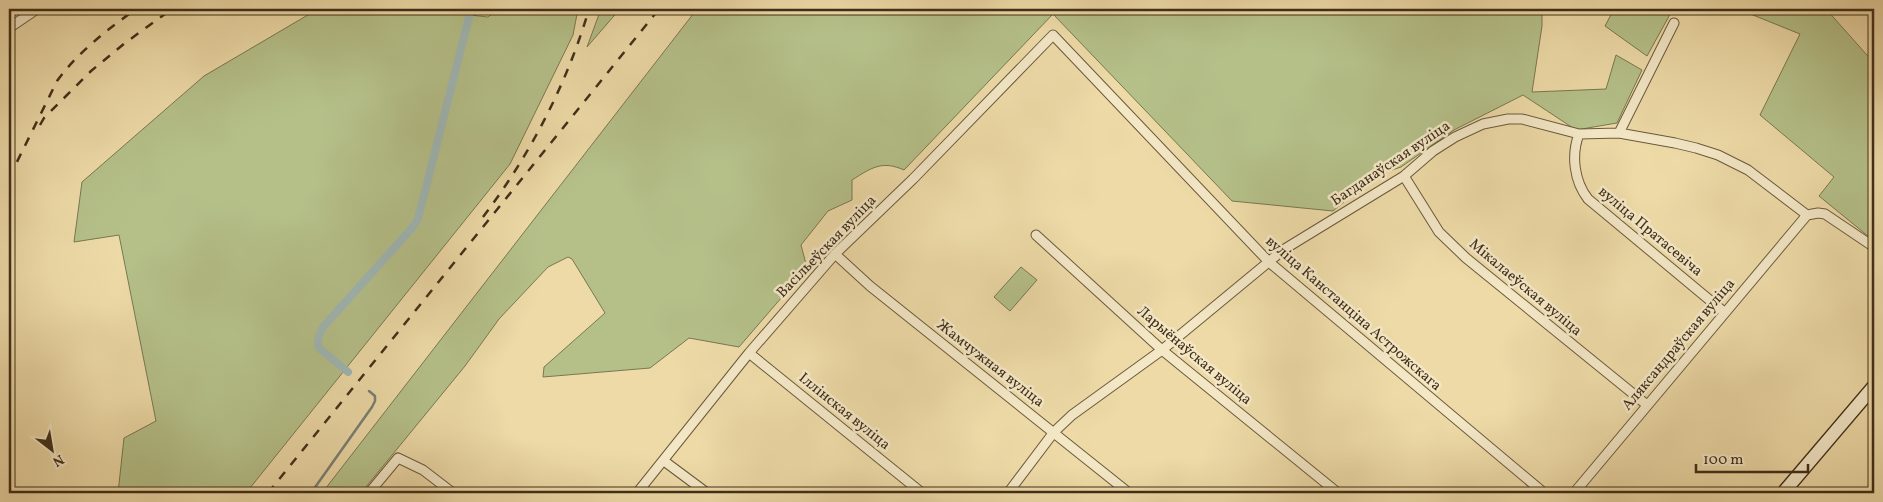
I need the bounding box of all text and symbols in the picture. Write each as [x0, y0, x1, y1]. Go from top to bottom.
street label: Багданаўская вуліца [1327, 116, 1455, 212]
street label: вуліца Пратасевіча [1593, 182, 1707, 282]
street label: Васільеўская вуліца [772, 191, 882, 303]
street label: вуліца Канстанціна Астрожскага [1260, 232, 1446, 396]
street label: Мікалаеўская вуліца [1464, 234, 1586, 342]
street label: Аляксандраўская вуліца [1617, 274, 1741, 416]
street label: Ларыёнаўская вуліца [1132, 302, 1256, 410]
street label: Жамчужная вуліца [932, 315, 1048, 413]
street label: Іллінская вуліца [794, 368, 894, 456]
north arrow [28, 424, 78, 474]
scale bar [1696, 442, 1808, 474]
text: N [49, 449, 67, 471]
text: 100 m [1703, 450, 1743, 471]

